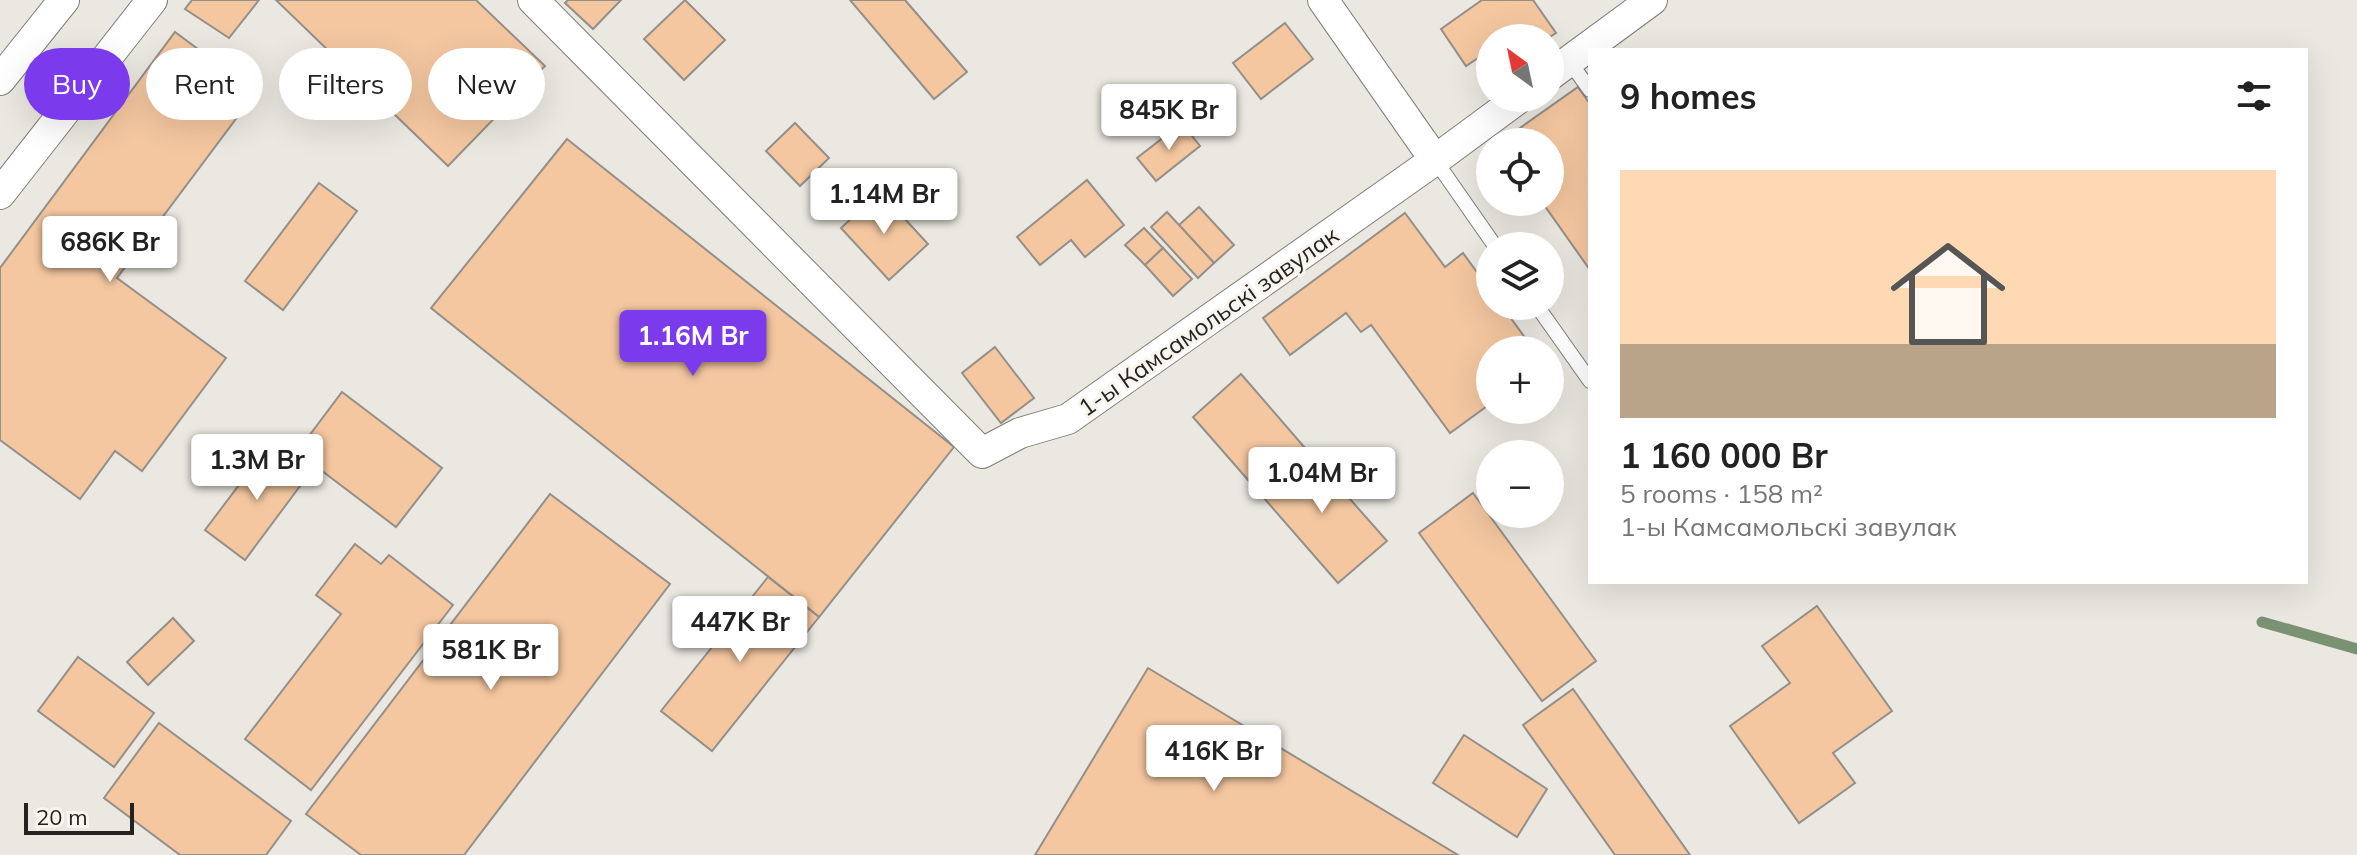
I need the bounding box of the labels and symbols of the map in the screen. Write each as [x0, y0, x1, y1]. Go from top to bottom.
north arrow [1476, 24, 1564, 112]
pin: 845K Br [1095, 84, 1243, 152]
pin: 1.14M Br [801, 168, 967, 236]
pin: 686K Br [36, 216, 184, 284]
street label: 1-ы Камсамольскі завулак [1072, 220, 1344, 422]
pin: 1.16M Br [610, 310, 776, 378]
pin: 1.3M Br [183, 434, 331, 502]
pin: 1.04M Br [1239, 447, 1405, 515]
pin: 447K Br [666, 596, 814, 664]
pin: 581K Br [417, 624, 565, 692]
pin: 416K Br [1140, 725, 1288, 793]
scale bar [24, 799, 134, 835]

